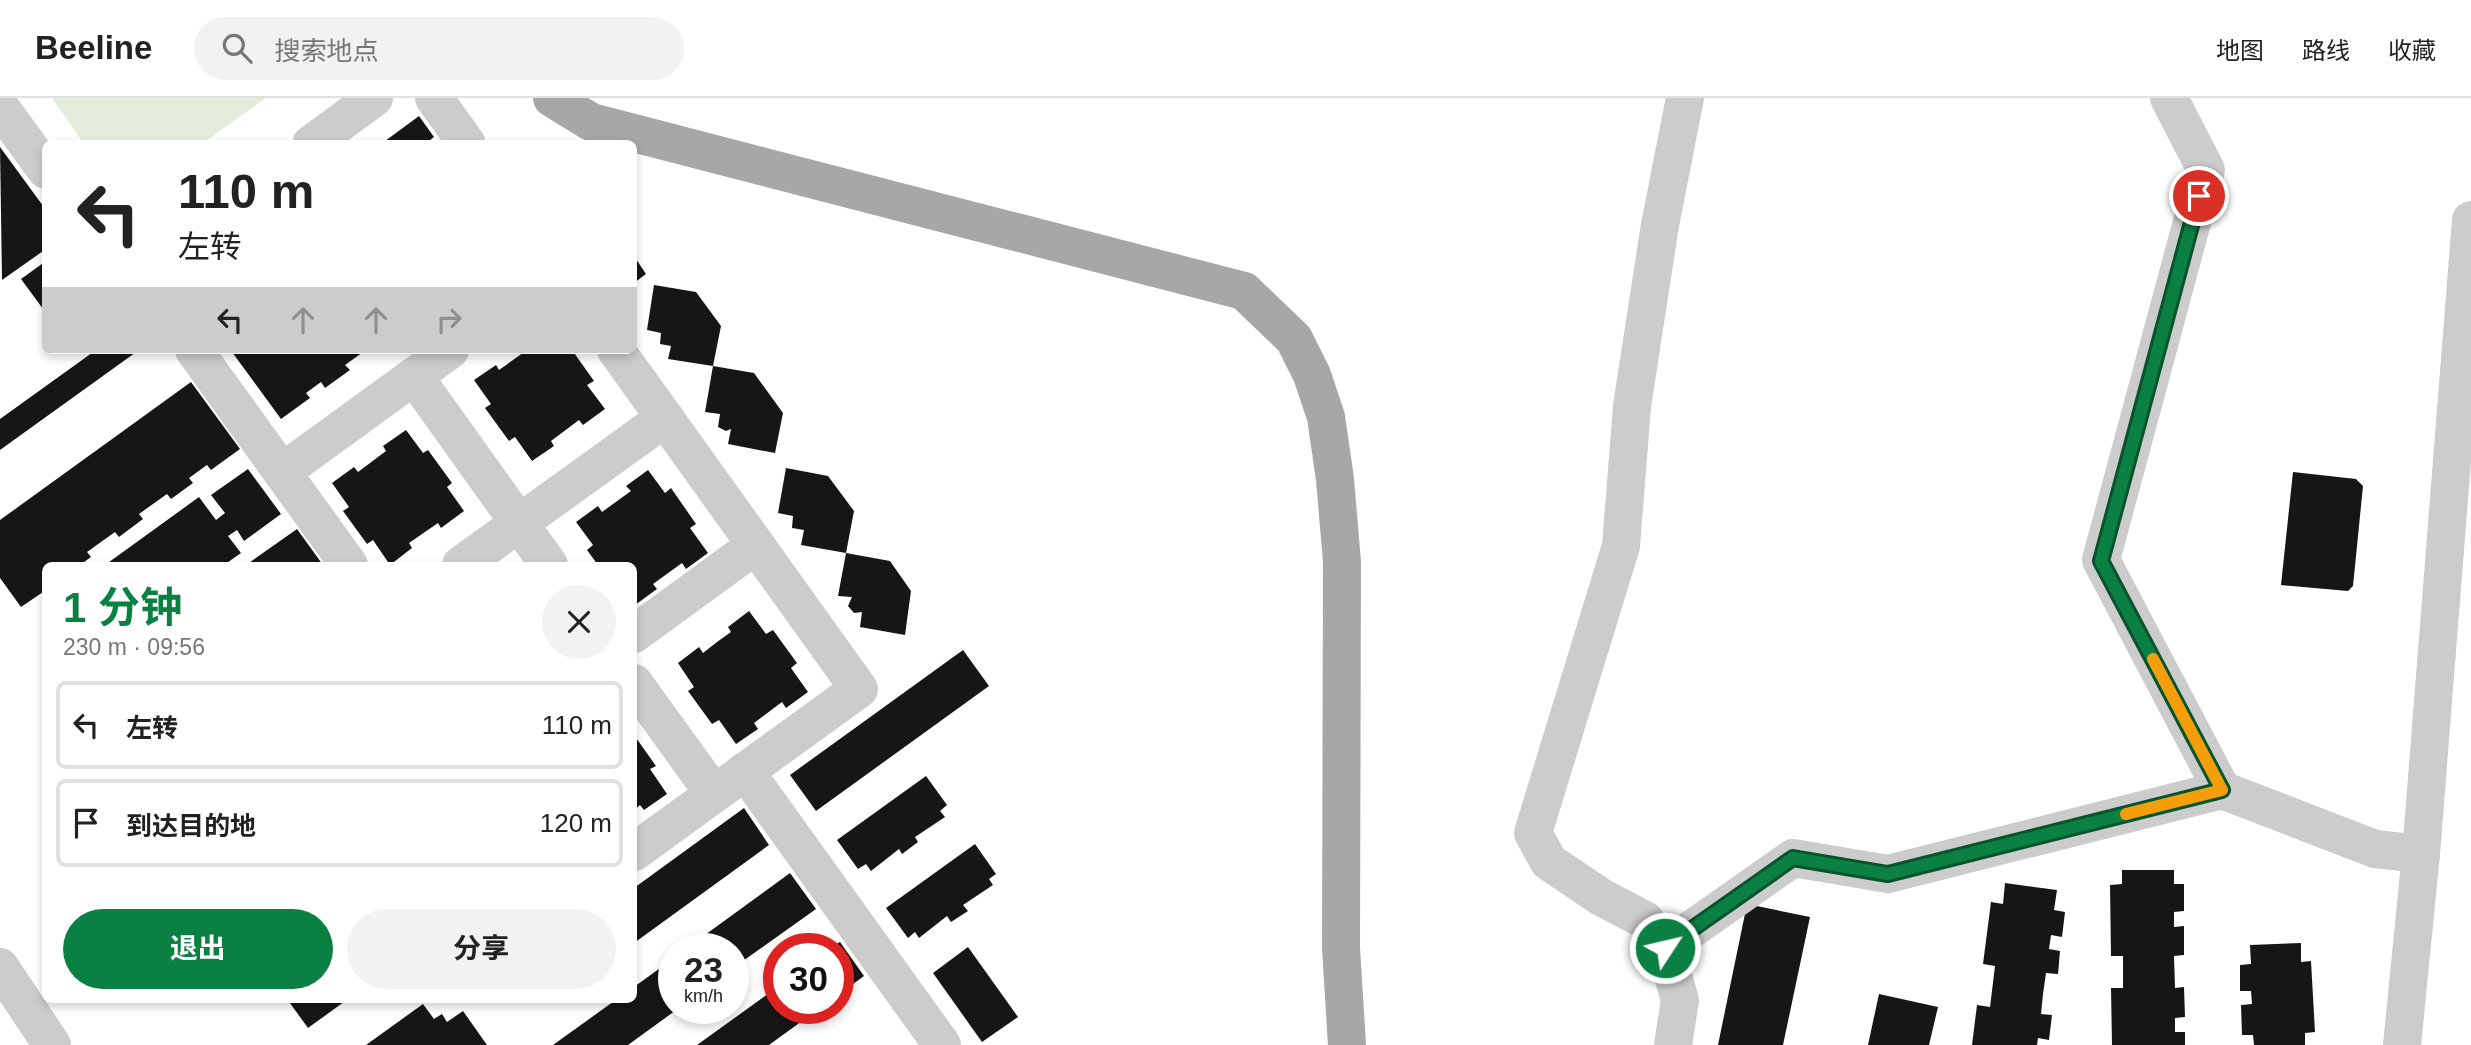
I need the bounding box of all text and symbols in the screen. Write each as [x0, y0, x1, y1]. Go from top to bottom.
search box [194, 17, 684, 80]
text: Beeline [35, 29, 152, 66]
icon: search [218, 29, 256, 67]
text: 搜索地点 [274, 36, 378, 66]
text: 地图 [2216, 37, 2264, 64]
text: 路线 [2302, 37, 2350, 64]
text: 收藏 [2388, 37, 2436, 64]
text: 110 m [178, 164, 314, 218]
pin [2169, 166, 2229, 226]
icon: left [63, 168, 154, 259]
icon: arrive [2180, 177, 2218, 215]
text: 左转 [178, 229, 242, 265]
icon: left [211, 301, 249, 339]
icon: ahead [284, 301, 322, 339]
icon: ahead [357, 301, 395, 339]
icon: right [430, 301, 468, 339]
text: 1 分钟 [63, 584, 182, 631]
button: close [542, 585, 616, 659]
text: 230 m · 09:56 [63, 634, 205, 660]
icon: left [67, 706, 105, 744]
text: 110 m [542, 710, 612, 740]
text: 左转 [126, 713, 178, 743]
icon: arrive [67, 804, 105, 842]
text: 120 m [540, 808, 612, 838]
text: 到达目的地 [126, 811, 256, 841]
button: 退出 [63, 909, 333, 989]
button: 分享 [347, 909, 616, 989]
position arrow [1628, 911, 1702, 985]
speed limit sign: 30 [763, 933, 854, 1024]
text: 23 [684, 950, 723, 989]
text: km/h [684, 986, 723, 1006]

